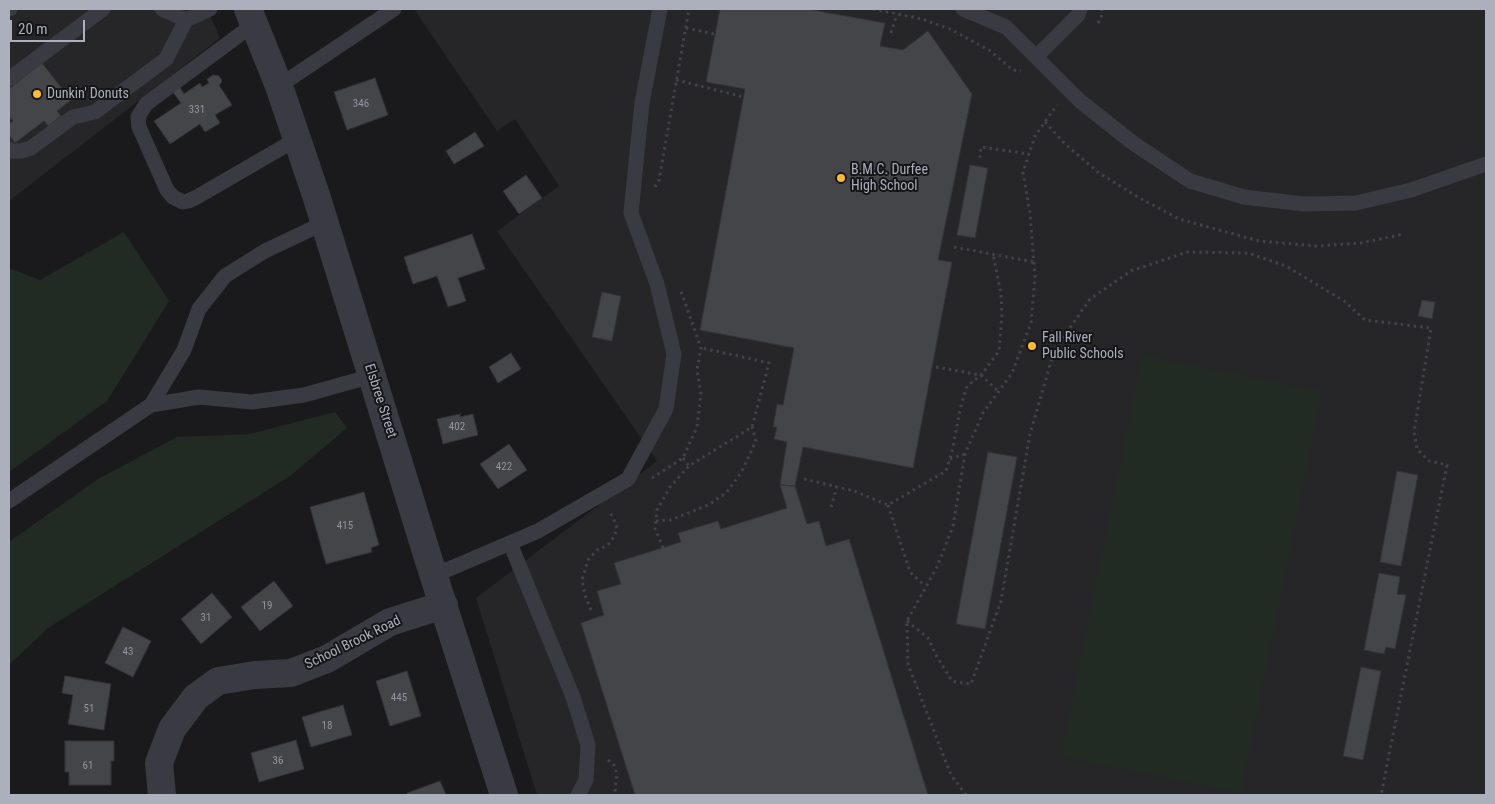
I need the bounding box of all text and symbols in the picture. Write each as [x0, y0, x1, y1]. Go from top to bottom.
scale bar [12, 10, 88, 42]
text: 20 m [18, 20, 48, 38]
place label: Dunkin' Donuts [47, 86, 129, 102]
marker: Dunkin' Donuts [31, 88, 43, 100]
house number: 346 [353, 97, 369, 111]
house number: 331 [189, 103, 205, 117]
place label: B.M.C. Durfee High School [851, 162, 928, 194]
marker: B.M.C. Durfee High School [835, 172, 847, 184]
place label: Fall River Public Schools [1042, 330, 1124, 362]
marker: Fall River Public Schools [1026, 340, 1038, 352]
street label: Elsbree Street [360, 362, 400, 440]
house number: 402 [449, 420, 465, 434]
house number: 422 [496, 460, 512, 474]
house number: 415 [337, 519, 353, 533]
house number: 19 [262, 599, 272, 613]
house number: 31 [201, 611, 211, 625]
street label: School Brook Road [302, 613, 404, 673]
house number: 43 [123, 645, 133, 659]
house number: 445 [391, 691, 407, 705]
house number: 51 [84, 702, 94, 716]
house number: 18 [322, 719, 332, 733]
house number: 36 [273, 754, 283, 768]
house number: 61 [83, 759, 93, 773]

